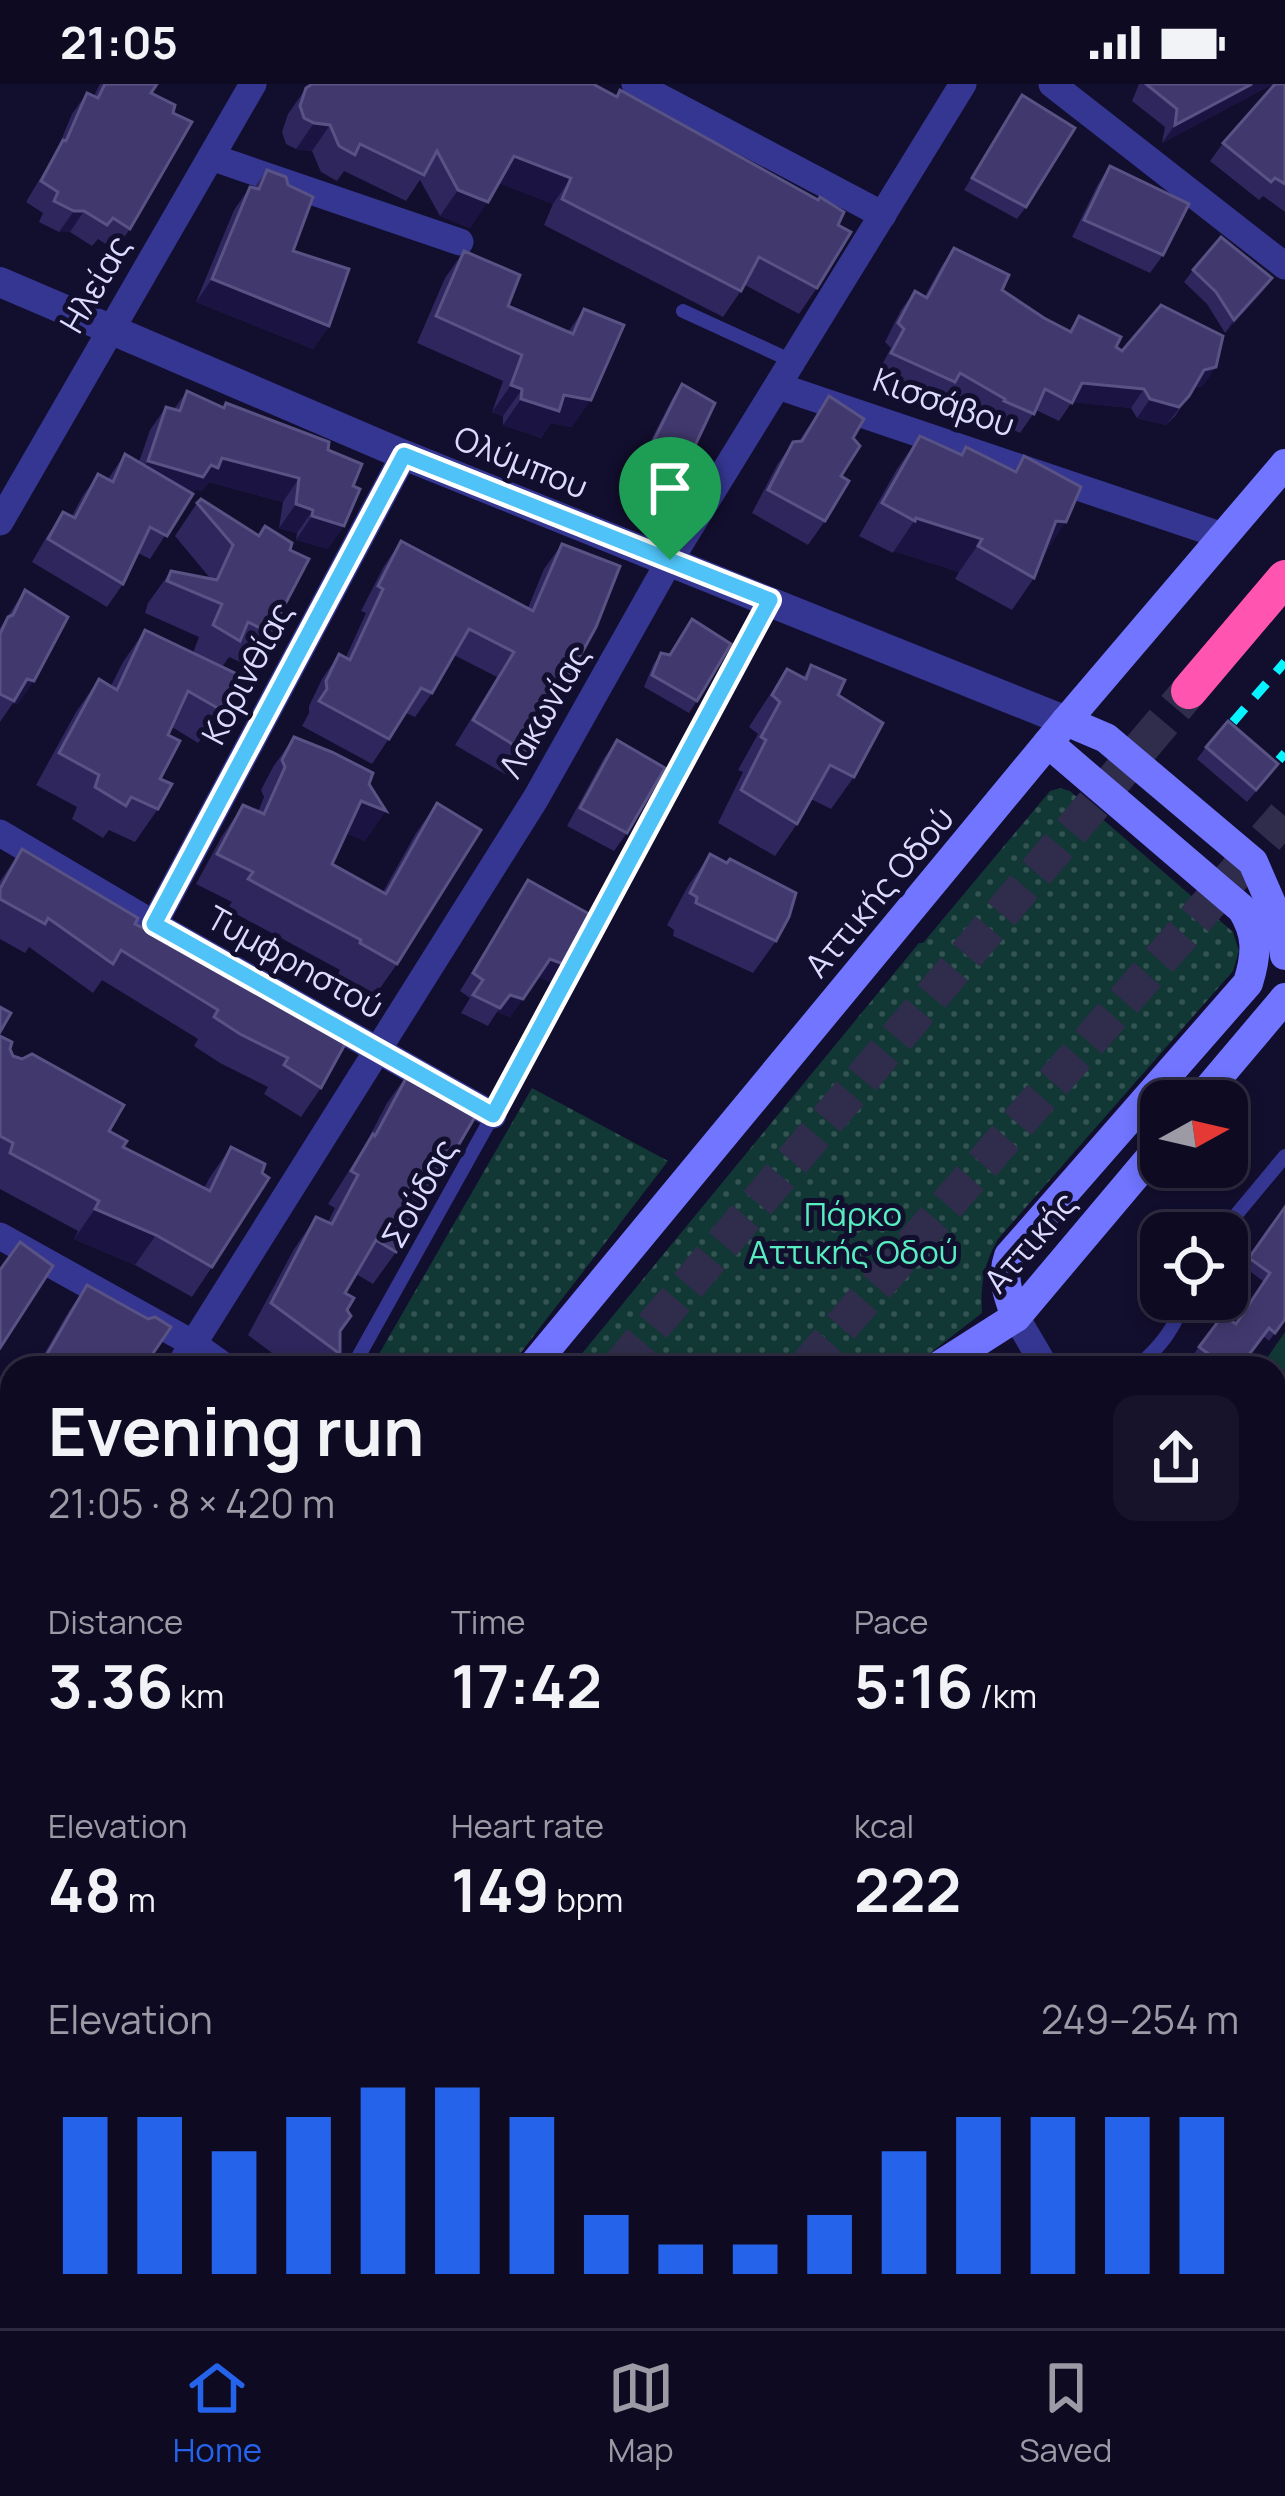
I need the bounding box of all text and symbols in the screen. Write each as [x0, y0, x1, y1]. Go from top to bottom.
text: 21:05 [60, 11, 178, 73]
street label: Ηλείας [49, 227, 141, 341]
street label: Κισσάβου [868, 356, 1021, 447]
street label: Ολύμπου [448, 414, 595, 509]
pin [619, 437, 721, 560]
icon: arrive [637, 455, 703, 521]
street label: Κορινθίας [190, 594, 303, 752]
street label: Λακωνίας [487, 636, 600, 786]
street label: Αττικής Οδού [794, 797, 963, 986]
street label: Τυμφρηστού [199, 895, 391, 1029]
north arrow [1140, 1080, 1248, 1188]
map controls [1140, 1080, 1248, 1320]
street label: Σούδας [370, 1130, 467, 1255]
street label: Αττικής [973, 1181, 1086, 1302]
park label: Πάρκο Αττικής Οδού [748, 1191, 958, 1274]
button: locate [1140, 1212, 1248, 1320]
text: Evening run [48, 1386, 424, 1476]
button: share [1113, 1395, 1239, 1521]
text: 21:05 · 8 × 420 m [48, 1476, 335, 1530]
text: Distance [48, 1599, 183, 1644]
text: Time [451, 1599, 526, 1644]
text: Pace [854, 1599, 929, 1644]
text: 3.36 [48, 1644, 173, 1726]
text: 17:42 [451, 1644, 602, 1726]
text: 5:16 [854, 1644, 973, 1726]
text: km [173, 1673, 224, 1718]
text: /km [973, 1673, 1037, 1718]
text: Elevation [48, 1803, 187, 1848]
text: Heart rate [451, 1803, 604, 1848]
text: kcal [854, 1803, 914, 1848]
text: 48 [48, 1848, 121, 1930]
text: 149 [451, 1848, 550, 1930]
text: 222 [854, 1848, 961, 1930]
text: m [121, 1877, 156, 1922]
text: bpm [550, 1877, 623, 1922]
text: Elevation [48, 1992, 213, 2046]
text: 249–254 m [1041, 1992, 1239, 2046]
tab: Home [173, 2355, 262, 2472]
tab: Map [608, 2355, 674, 2472]
tab: Saved [1019, 2355, 1112, 2472]

